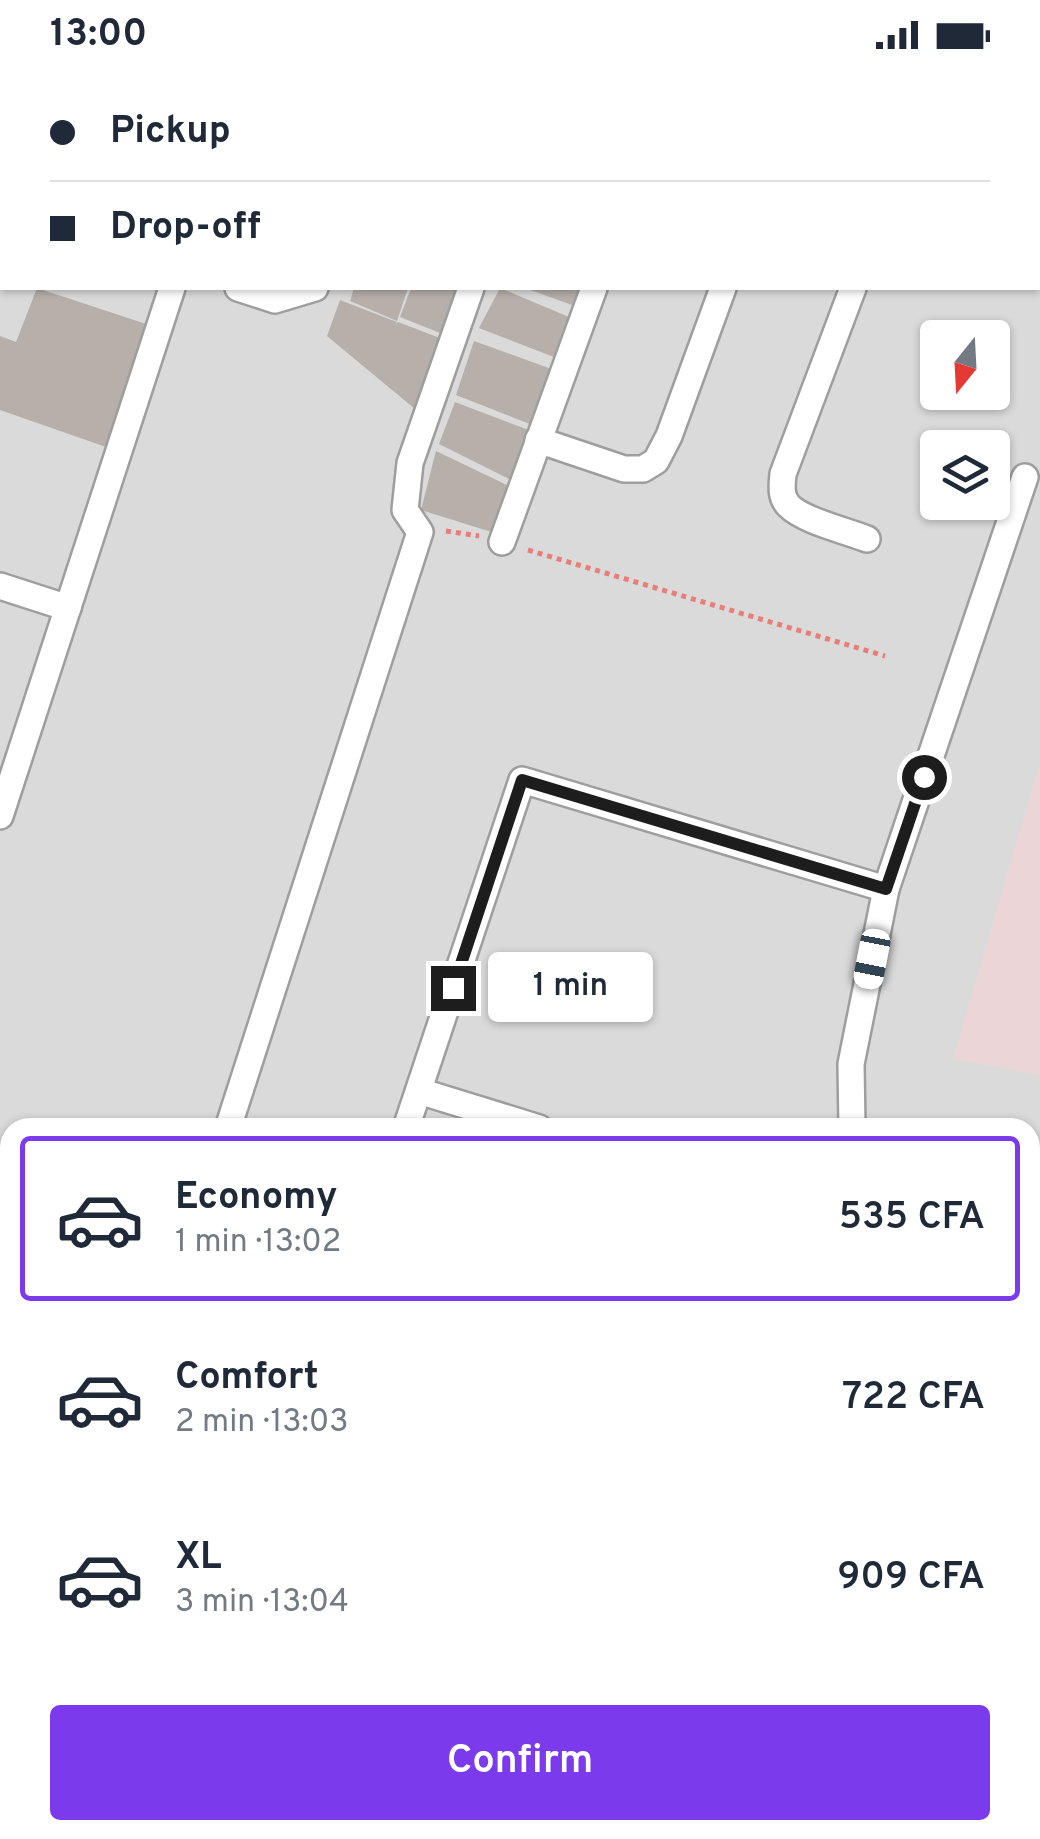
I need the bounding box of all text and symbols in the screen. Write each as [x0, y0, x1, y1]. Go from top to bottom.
text: 13:00 [50, 11, 147, 60]
text: Pickup [110, 108, 231, 157]
text: Drop-off [110, 204, 261, 253]
north arrow [920, 320, 1010, 410]
map controls [920, 320, 1010, 520]
button: layers [920, 430, 1010, 520]
route start [902, 755, 947, 800]
car [852, 927, 892, 991]
callout: 1 min [488, 953, 653, 1023]
route end [431, 966, 476, 1011]
text: 1 min [533, 967, 608, 1007]
icon: car [55, 1174, 145, 1264]
text: Economy [175, 1174, 337, 1223]
text: 535 CFA [839, 1194, 985, 1243]
text: 1 min · 13:02 [175, 1223, 341, 1263]
icon: car [55, 1354, 145, 1444]
text: Comfort [175, 1354, 319, 1403]
text: 722 CFA [842, 1374, 985, 1423]
text: 2 min · 13:03 [175, 1403, 349, 1443]
icon: car [55, 1534, 145, 1624]
text: XL [175, 1534, 222, 1583]
text: 909 CFA [837, 1554, 985, 1603]
text: 3 min · 13:04 [175, 1583, 349, 1623]
button: Confirm [50, 1705, 990, 1820]

